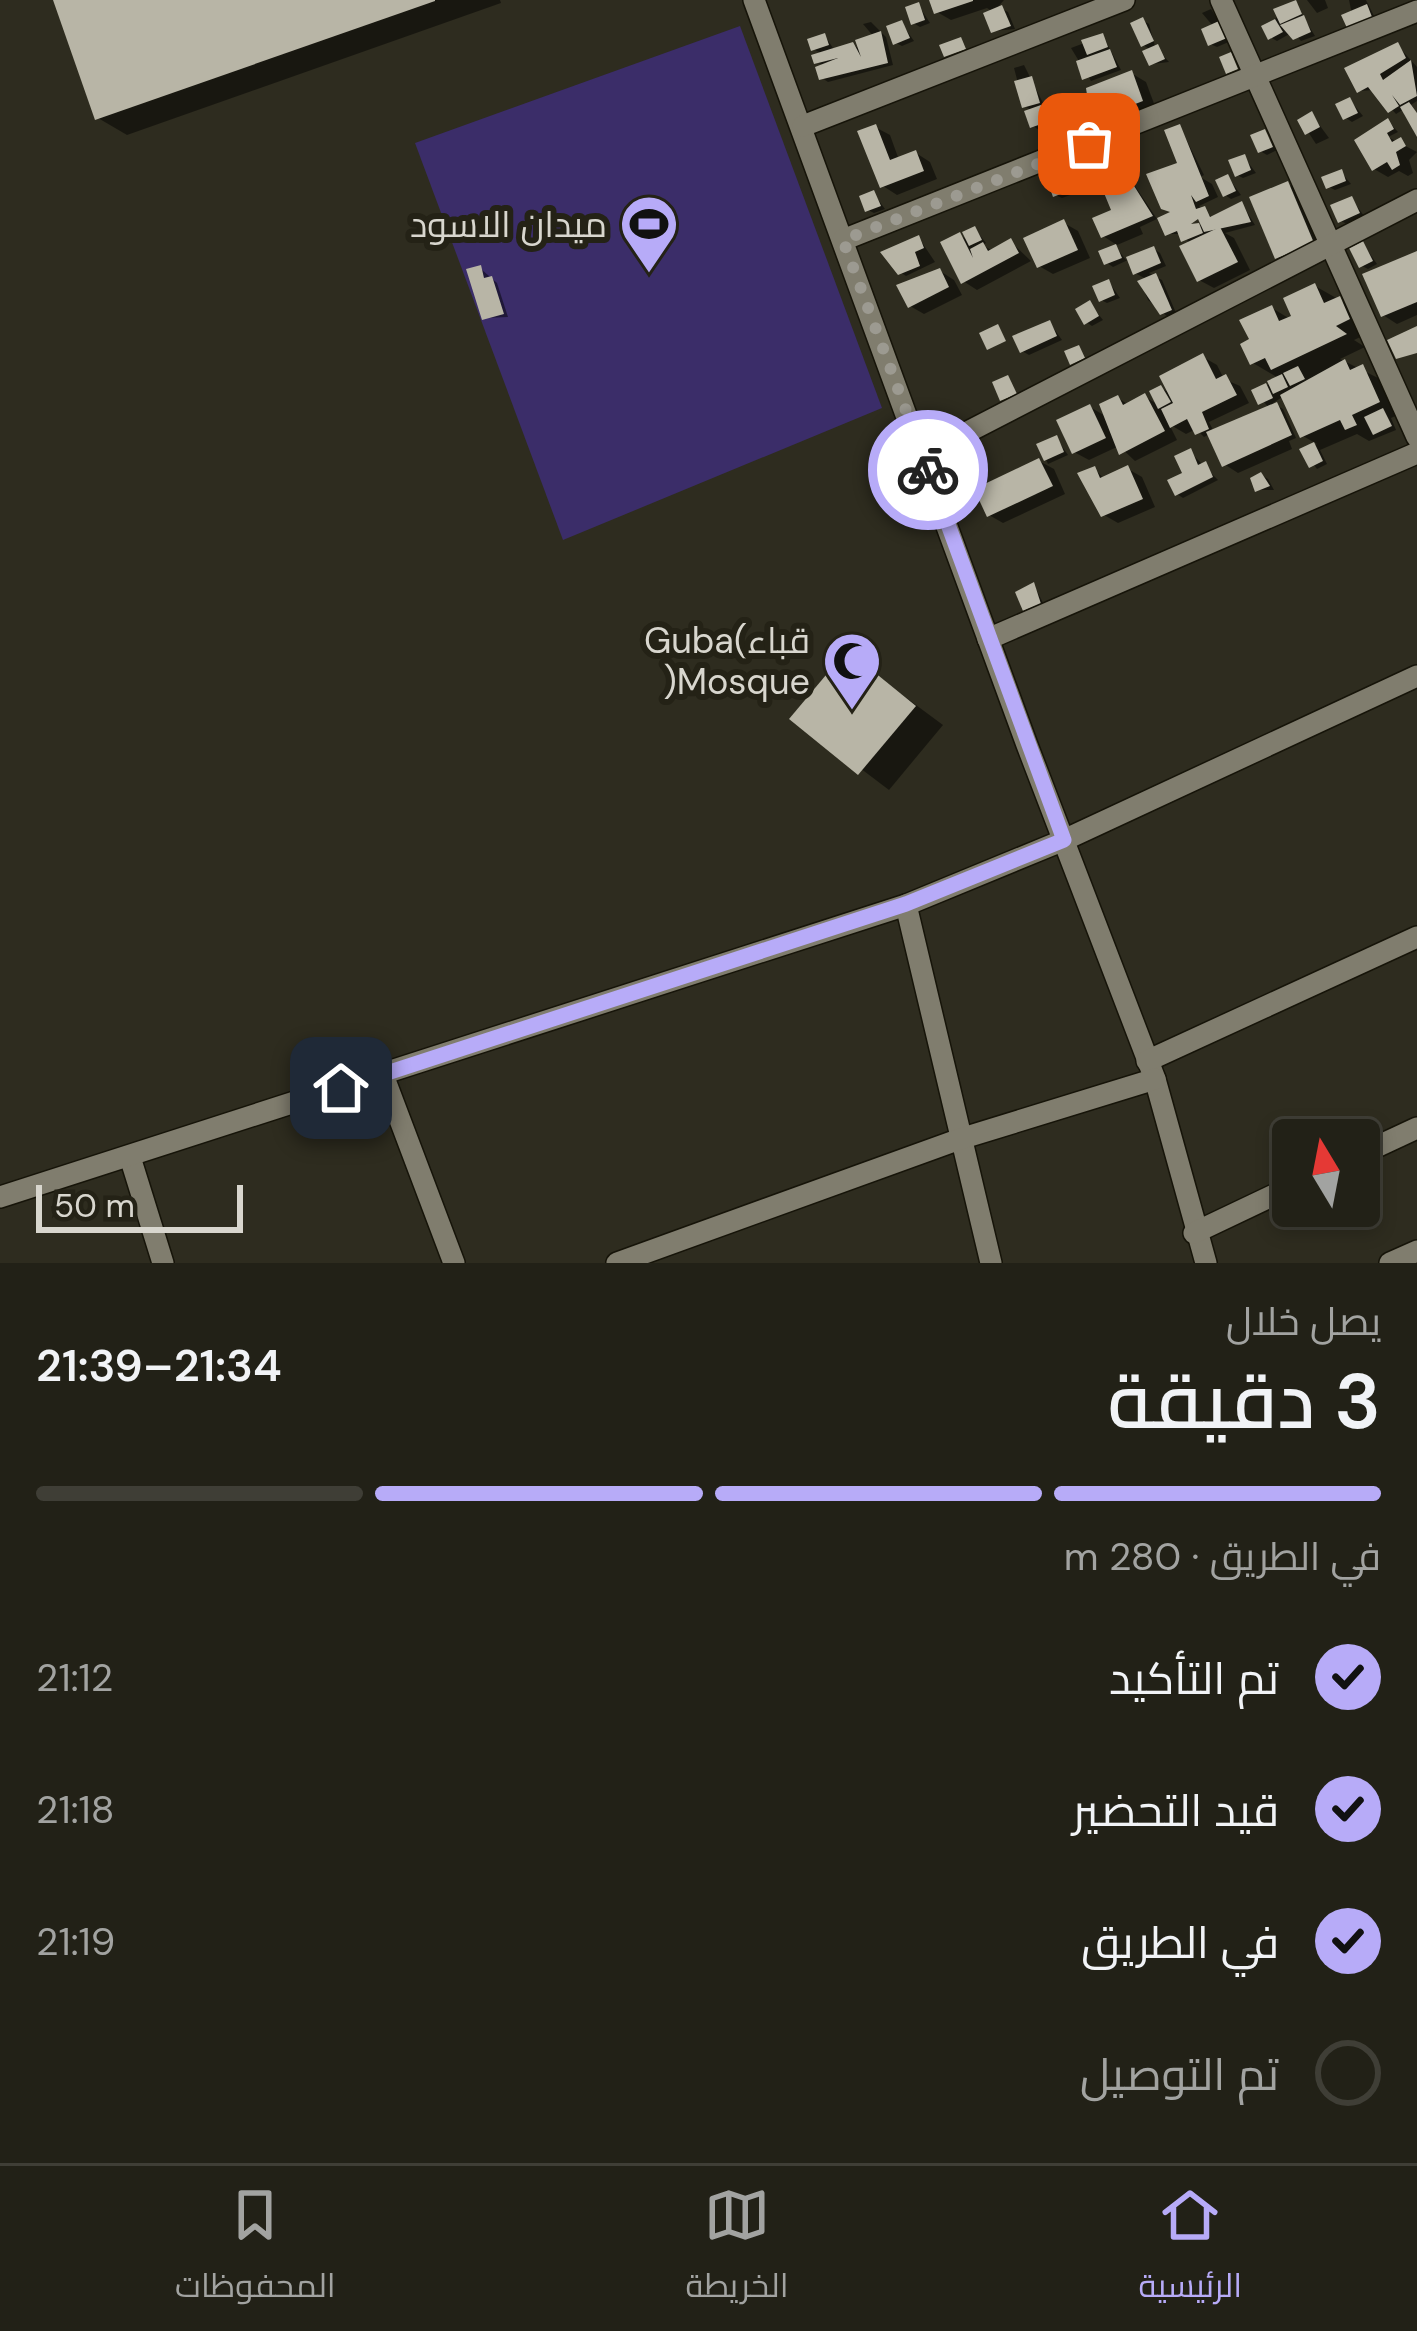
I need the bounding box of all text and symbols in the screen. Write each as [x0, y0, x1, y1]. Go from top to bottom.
pin [1038, 93, 1140, 195]
icon: bag [1056, 111, 1122, 177]
sports icon: ميدان الاسود [618, 193, 680, 275]
place label: ميدان الاسود [410, 201, 607, 248]
courier [868, 410, 988, 530]
icon: bike [895, 437, 961, 503]
place label: Guba(قباء )Mosque [644, 617, 810, 705]
mosque icon: Guba(قباء )Mosque [821, 630, 883, 712]
pin [290, 1037, 392, 1139]
icon: home [308, 1055, 374, 1121]
north arrow [1272, 1119, 1380, 1227]
map controls [1272, 1119, 1380, 1227]
scale bar [36, 1179, 243, 1232]
text: 50 m [54, 1184, 135, 1227]
text: يصل خلال [1226, 1296, 1381, 1347]
text: 21:34–21:39 [36, 1336, 282, 1395]
text: 3 دقيقة [1108, 1351, 1381, 1452]
text: في الطريق · 280 m [1064, 1531, 1381, 1582]
icon: check [1315, 1644, 1381, 1710]
text: تم التأكيد [1109, 1649, 1279, 1708]
text: 21:12 [36, 1652, 113, 1703]
icon: check [1315, 1776, 1381, 1842]
text: قيد التحضير [1072, 1781, 1279, 1840]
text: 21:18 [36, 1784, 114, 1835]
icon: check [1315, 1908, 1381, 1974]
text: في الطريق [1081, 1913, 1279, 1972]
text: 21:19 [36, 1916, 115, 1967]
text: تم التوصيل [1080, 2045, 1279, 2104]
tab: المحفوظات [175, 2182, 336, 2316]
tab: الخريطة [686, 2182, 789, 2316]
tab: الرئيسية [1139, 2182, 1242, 2316]

